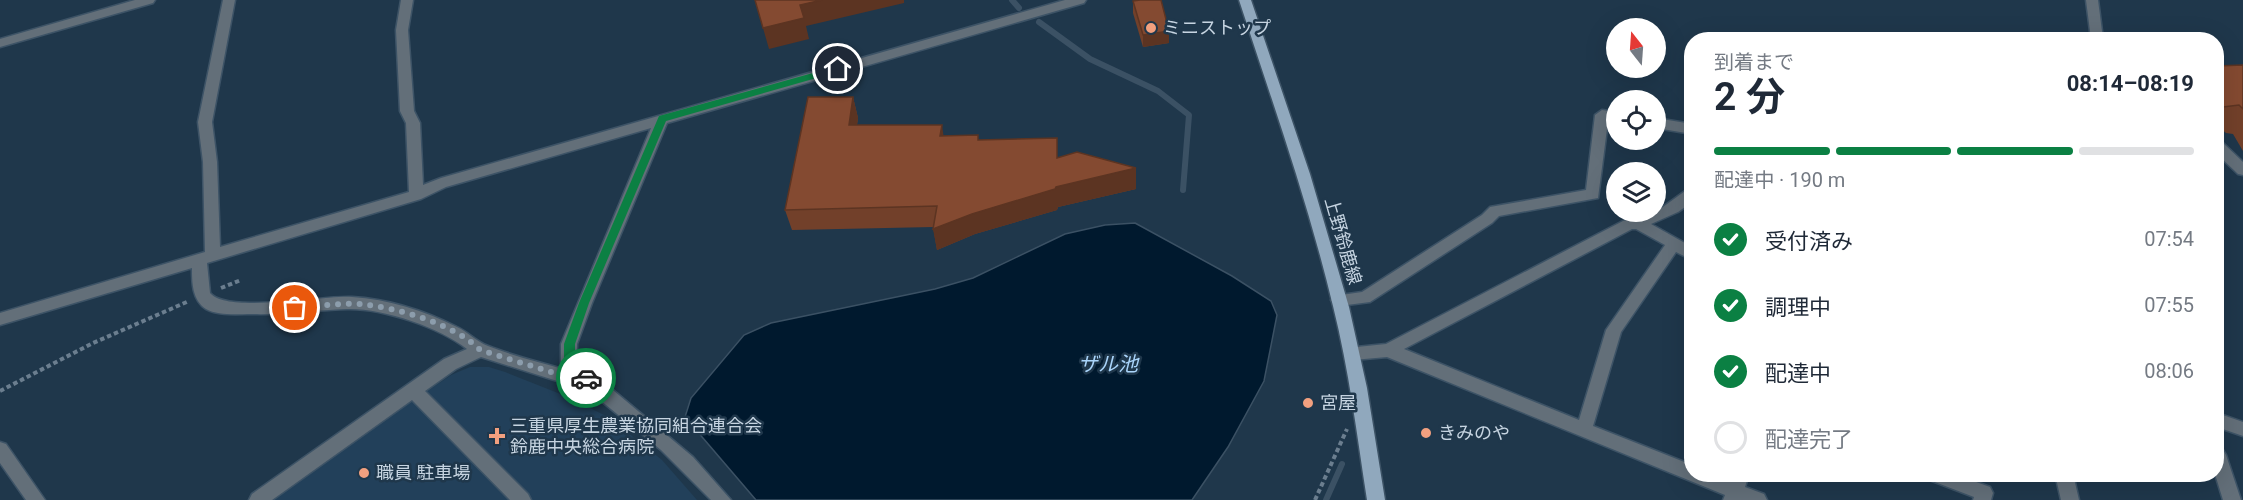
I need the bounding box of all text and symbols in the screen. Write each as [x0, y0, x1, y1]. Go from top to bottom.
place label: ミニストップ [1163, 17, 1271, 38]
north arrow [1606, 18, 1666, 78]
map controls [1606, 18, 1666, 222]
marker: ミニストップ [1144, 21, 1158, 35]
pin [812, 43, 863, 94]
text: 到着まで [1714, 50, 1794, 74]
icon: home [821, 52, 854, 85]
text: 08:14–08:19 [2067, 71, 2194, 96]
text: 2 分 [1714, 74, 1785, 120]
button: locate [1606, 90, 1666, 150]
button: layers [1606, 162, 1666, 222]
text: 配達中 · 190 m [1714, 168, 1845, 192]
street label: 上野鈴鹿線 [1321, 195, 1366, 287]
icon: check [1714, 223, 1747, 256]
text: 07:54 [2144, 227, 2194, 251]
text: 受付済み [1765, 229, 1853, 254]
pin [269, 282, 320, 333]
icon: check [1714, 289, 1747, 322]
icon: bag [278, 291, 311, 324]
text: 07:55 [2144, 293, 2194, 317]
text: 調理中 [1765, 295, 1831, 320]
courier [556, 348, 616, 408]
water label: ザル池 [1078, 352, 1140, 376]
icon: check [1714, 355, 1747, 388]
text: 08:06 [2144, 359, 2194, 383]
text: 配達中 [1765, 361, 1831, 386]
icon: car [570, 362, 603, 395]
place label: 宮屋 [1320, 392, 1356, 413]
marker: 宮屋 [1301, 396, 1315, 410]
place label: 三重県厚生農業協同組合連合会 鈴鹿中央総合病院 [510, 415, 762, 457]
place label: きみのや [1438, 422, 1510, 443]
marker: きみのや [1419, 426, 1433, 440]
marker: 三重県厚生農業協同組合連合会 鈴鹿中央総合病院 [488, 427, 506, 445]
text: 配達完了 [1765, 427, 1853, 452]
place label: 職員 駐車場 [376, 462, 470, 483]
marker: 職員 駐車場 [357, 466, 371, 480]

